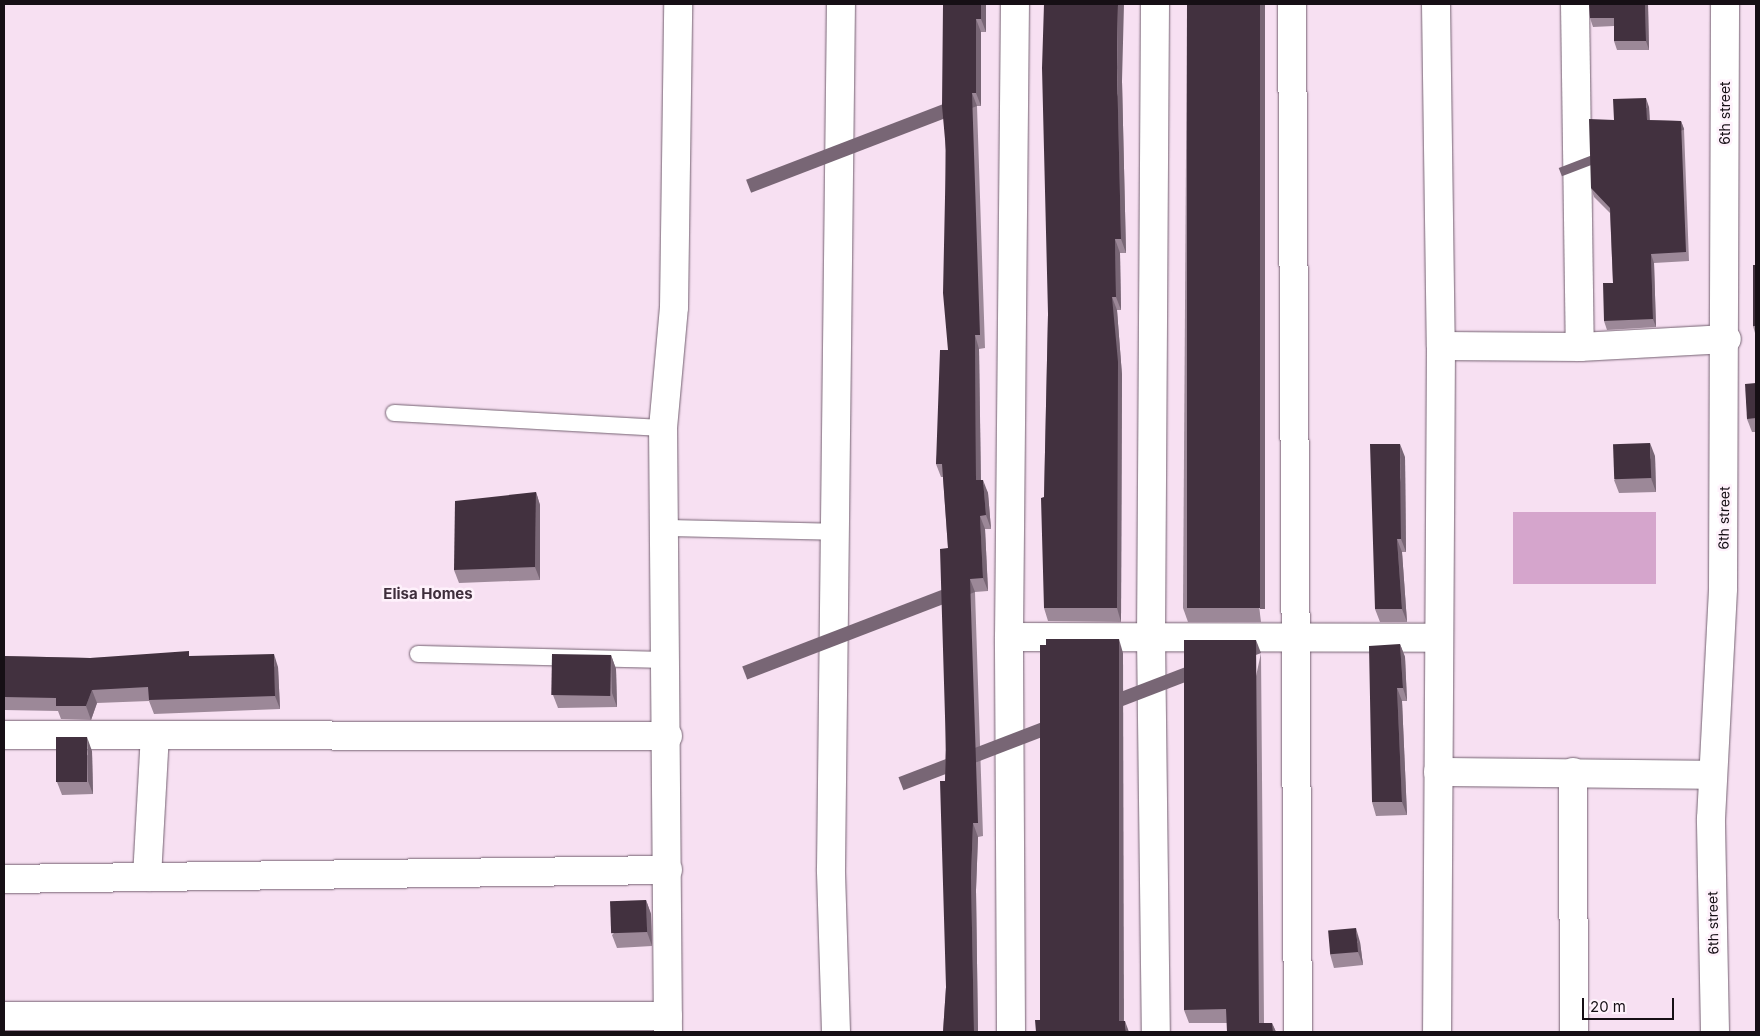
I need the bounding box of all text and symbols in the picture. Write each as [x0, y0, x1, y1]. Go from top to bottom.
street label: 6th street [1717, 81, 1733, 145]
street label: 6th street [1715, 486, 1733, 550]
district label: Elisa Homes [383, 585, 473, 603]
street label: 6th street [1704, 891, 1722, 955]
scale bar [1585, 988, 1678, 1020]
text: 20 m [1590, 997, 1626, 1016]

